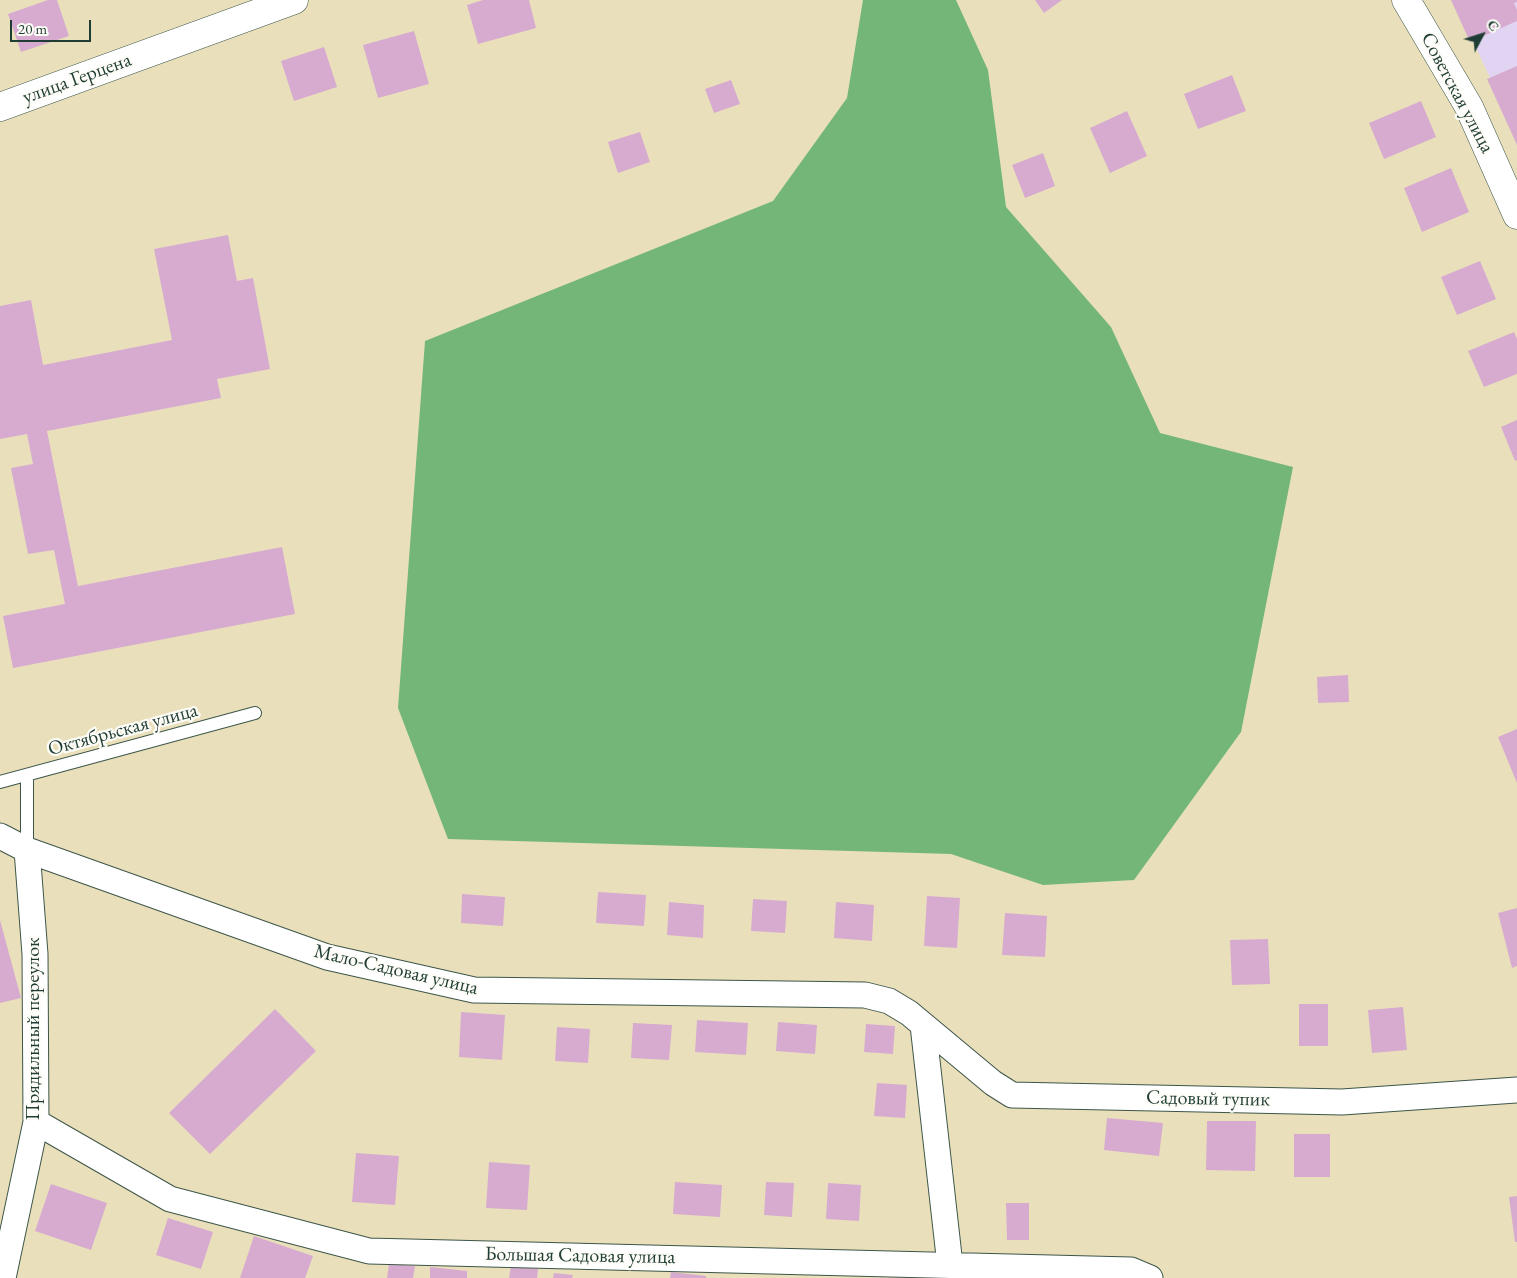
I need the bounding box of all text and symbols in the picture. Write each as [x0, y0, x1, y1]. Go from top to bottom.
scale bar [12, 10, 94, 42]
north arrow [1457, 10, 1507, 60]
text: С [1483, 16, 1504, 35]
text: 20 m [18, 19, 47, 38]
street label: Советская улица [1415, 29, 1499, 157]
street label: улица Герцена [19, 48, 135, 110]
street label: Октябрьская улица [45, 698, 201, 762]
street label: Прядильный переулок [22, 937, 46, 1121]
street label: Мало-Садовая улица [312, 939, 480, 1001]
street label: Садовый тупик [1146, 1086, 1270, 1112]
street label: Большая Садовая улица [485, 1242, 675, 1270]

